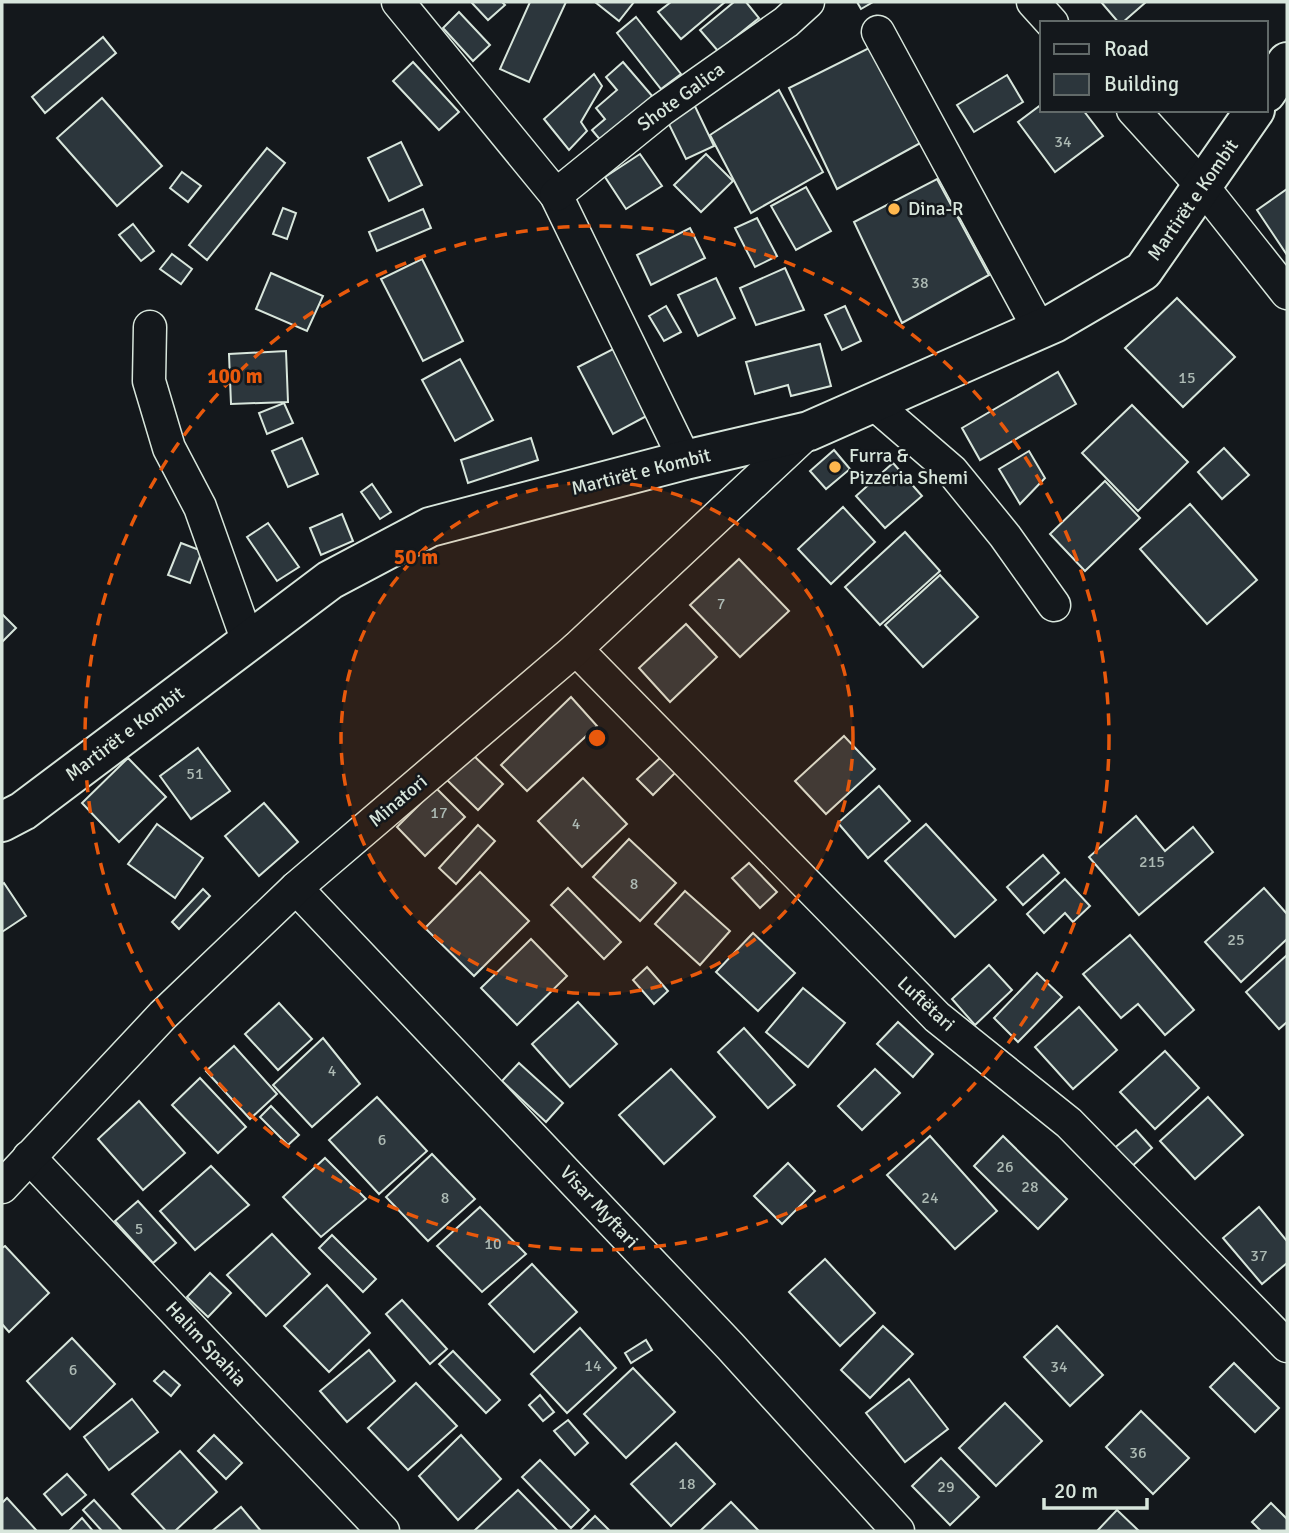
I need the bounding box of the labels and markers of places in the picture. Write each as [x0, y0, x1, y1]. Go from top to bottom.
place label: Dina-R [908, 197, 964, 221]
marker: Dina-R [886, 201, 902, 217]
place label: Furra & Pizzeria Shemi [849, 444, 968, 490]
marker: Furra & Pizzeria Shemi [827, 459, 843, 475]
centre of rings [585, 726, 609, 750]

